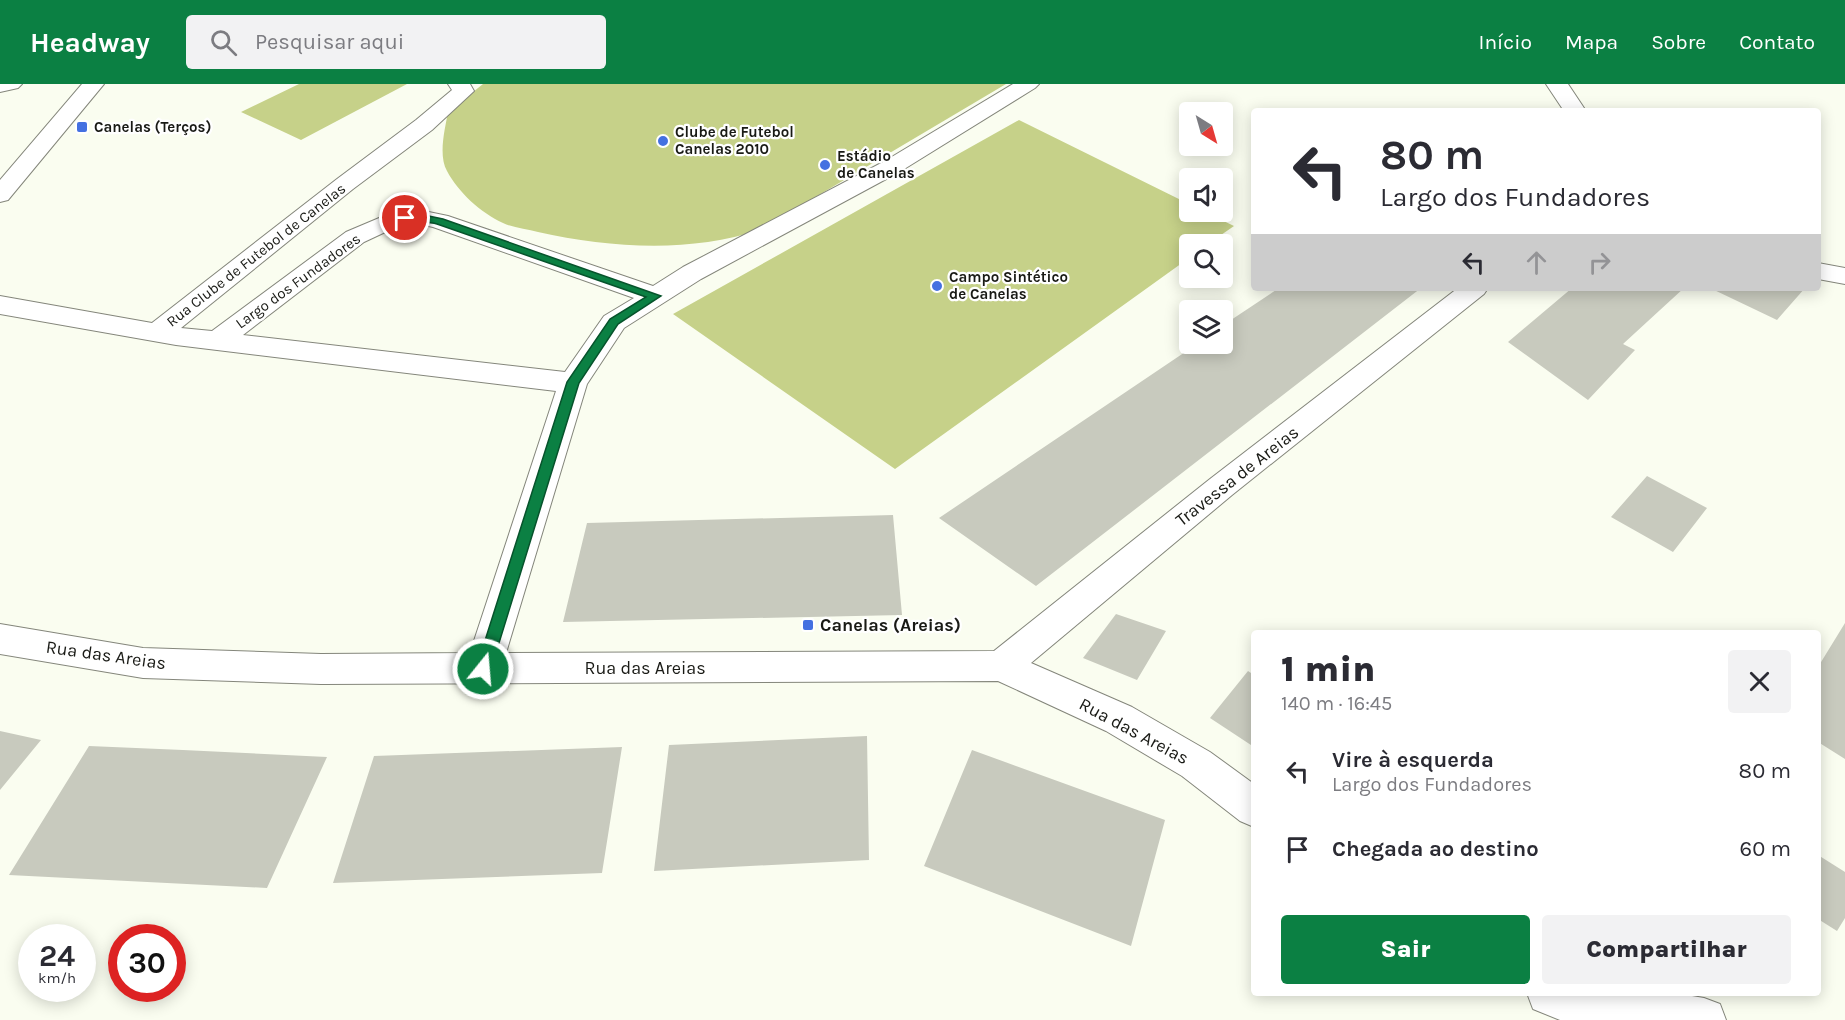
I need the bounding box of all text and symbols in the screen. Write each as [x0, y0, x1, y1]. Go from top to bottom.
search box [186, 15, 606, 69]
text: Headway [30, 26, 150, 59]
icon: search [207, 26, 240, 59]
text: Pesquisar aqui [255, 29, 404, 55]
text: Início [1479, 30, 1532, 54]
text: Mapa [1565, 30, 1618, 54]
text: Sobre [1651, 30, 1706, 54]
text: Contato [1739, 30, 1815, 54]
north arrow [1179, 102, 1233, 156]
map controls [1179, 102, 1233, 354]
place label: Canelas (Terços) [94, 118, 212, 136]
marker: Canelas (Terços) [75, 120, 89, 134]
place label: Clube de Futebol Canelas 2010 [675, 123, 794, 158]
text: 80 m [1380, 130, 1484, 180]
icon: left [1281, 132, 1359, 210]
marker: Clube de Futebol Canelas 2010 [656, 134, 670, 148]
place label: Estádio de Canelas [837, 147, 915, 182]
marker: Estádio de Canelas [818, 158, 832, 172]
button: sound [1179, 168, 1233, 222]
street label: Rua Clube de Futebol de Canelas [163, 179, 349, 331]
text: Largo dos Fundadores [1380, 181, 1650, 213]
pin [379, 192, 430, 243]
icon: arrive [388, 201, 421, 234]
street label: Largo dos Fundadores [232, 230, 364, 332]
button: search [1179, 234, 1233, 288]
icon: left [1457, 246, 1490, 279]
icon: ahead [1520, 246, 1553, 279]
icon: right [1583, 246, 1616, 279]
place label: Campo Sintético de Canelas [949, 268, 1068, 303]
marker: Campo Sintético de Canelas [930, 279, 944, 293]
button: layers [1179, 300, 1233, 354]
street label: Travessa de Areias [1171, 421, 1303, 531]
place label: Canelas (Areias) [820, 614, 961, 636]
marker: Canelas (Areias) [801, 618, 815, 632]
street label: Rua das Areias [44, 636, 168, 674]
position arrow [451, 637, 515, 701]
text: 1 min [1281, 648, 1375, 690]
button: close [1728, 650, 1791, 713]
street label: Rua das Areias [584, 657, 706, 679]
text: 140 m · 16:45 [1281, 692, 1392, 715]
street label: Rua das Areias [1075, 693, 1193, 769]
text: Vire à esquerda [1332, 747, 1494, 773]
icon: left [1281, 755, 1314, 788]
text: 80 m [1739, 758, 1791, 784]
text: Largo dos Fundadores [1332, 773, 1532, 796]
icon: arrive [1281, 833, 1314, 866]
text: Chegada ao destino [1332, 836, 1539, 862]
text: 60 m [1740, 836, 1791, 862]
button: Sair [1281, 915, 1530, 984]
button: Compartilhar [1542, 915, 1791, 984]
speed limit sign: 30 [108, 924, 186, 1002]
text: 24 [39, 938, 75, 974]
text: km/h [38, 969, 76, 987]

